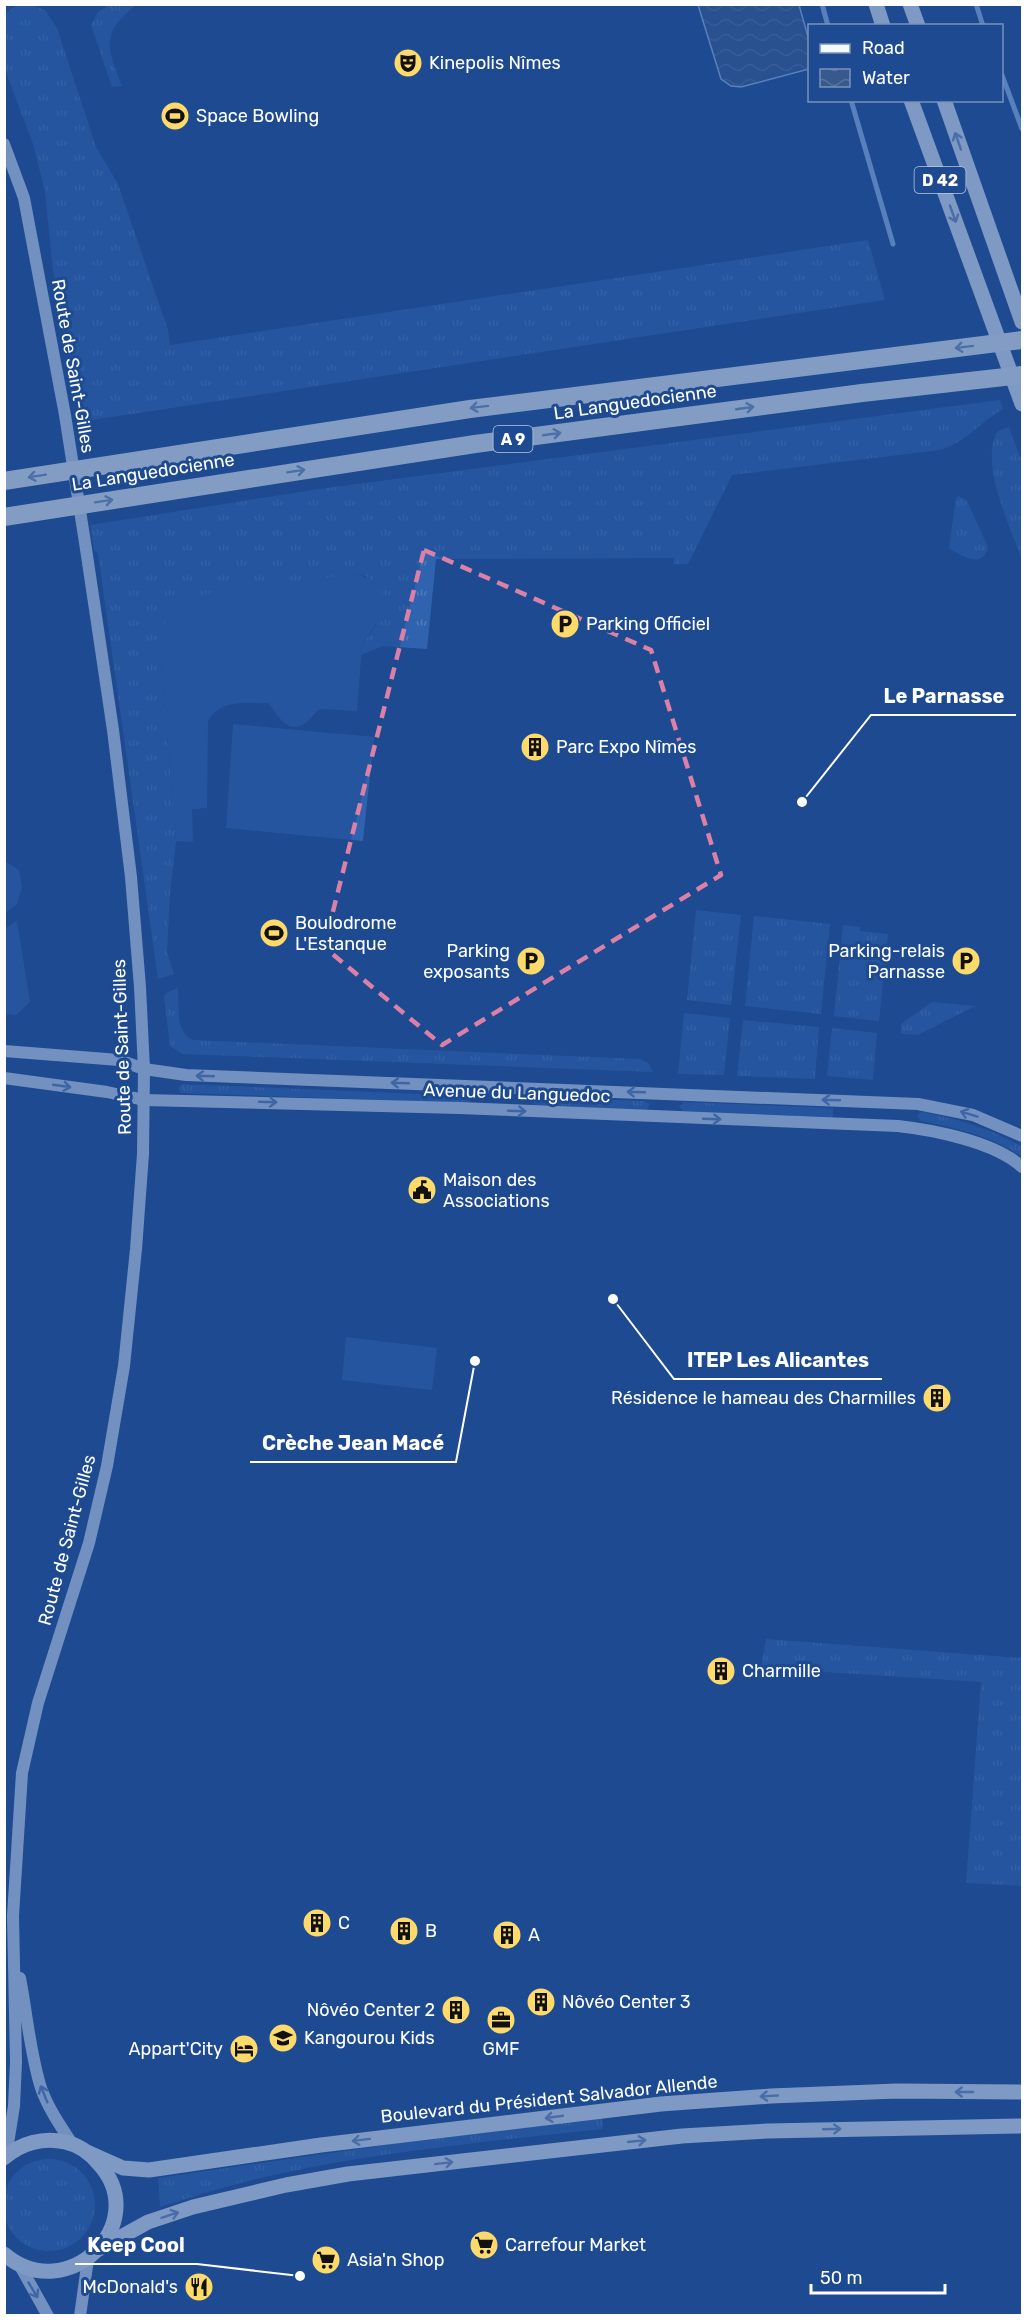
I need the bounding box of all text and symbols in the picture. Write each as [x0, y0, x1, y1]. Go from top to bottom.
legend [808, 24, 1003, 102]
text: Road [862, 37, 905, 59]
theatre icon: Kinepolis Nîmes [392, 47, 424, 79]
place label: Kinepolis Nîmes [429, 52, 561, 74]
text: Water [862, 67, 910, 89]
sports icon: Space Bowling [159, 100, 191, 132]
place label: Space Bowling [196, 105, 319, 127]
one-way arrow [952, 133, 963, 151]
road number: D 42 [914, 167, 966, 193]
one-way arrow [949, 204, 960, 223]
street label: Route de Saint-Gilles [47, 277, 99, 455]
one-way arrow [955, 341, 975, 352]
street label: La Languedocienne [552, 380, 718, 424]
one-way arrow [470, 402, 490, 413]
one-way arrow [735, 403, 754, 414]
road number: A 9 [494, 426, 532, 452]
one-way arrow [541, 428, 561, 439]
street label: La Languedocienne [70, 448, 236, 496]
one-way arrow [286, 466, 306, 477]
one-way arrow [28, 470, 48, 481]
one-way arrow [93, 496, 113, 507]
parking icon: Parking Officiel [549, 608, 581, 640]
place label: Parking Officiel [586, 613, 710, 635]
callout: Le Parnasse [871, 677, 1016, 715]
text: Le Parnasse [884, 684, 1005, 708]
building icon: Parc Expo Nîmes [519, 731, 551, 763]
place label: Parc Expo Nîmes [556, 736, 697, 758]
place label: Boulodrome L'Estanque [295, 912, 397, 955]
sports icon: Boulodrome L'Estanque [258, 917, 290, 949]
place label: Parking exposants [423, 940, 510, 983]
place label: Parking-relais Parnasse [828, 940, 945, 983]
parking icon: Parking exposants [515, 945, 547, 977]
parking icon: Parking-relais Parnasse [950, 945, 982, 977]
street label: Route de Saint-Gilles [108, 959, 136, 1135]
one-way arrow [195, 1070, 215, 1081]
one-way arrow [390, 1078, 410, 1089]
street label: Avenue du Languedoc [423, 1079, 611, 1107]
one-way arrow [52, 1080, 72, 1091]
one-way arrow [627, 1086, 647, 1097]
one-way arrow [822, 1095, 842, 1106]
one-way arrow [258, 1097, 278, 1108]
one-way arrow [507, 1105, 527, 1116]
one-way arrow [960, 1108, 979, 1119]
one-way arrow [701, 1113, 721, 1124]
place label: Maison des Associations [443, 1169, 550, 1212]
public building icon: Maison des Associations [406, 1174, 438, 1206]
callout: ITEP Les Alicantes [674, 1341, 882, 1379]
text: ITEP Les Alicantes [687, 1348, 869, 1372]
building icon: Résidence le hameau des Charmilles [921, 1382, 953, 1414]
place label: Résidence le hameau des Charmilles [611, 1387, 916, 1409]
callout: Crèche Jean Macé [250, 1424, 456, 1462]
text: Crèche Jean Macé [262, 1431, 444, 1455]
street label: Route de Saint-Gilles [34, 1452, 100, 1628]
building icon: Charmille [705, 1655, 737, 1687]
place label: Charmille [742, 1660, 821, 1682]
building icon: C [301, 1907, 333, 1939]
place label: C [338, 1912, 350, 1934]
building icon: B [388, 1915, 420, 1947]
building icon: A [491, 1919, 523, 1951]
place label: B [425, 1920, 437, 1942]
place label: A [528, 1924, 540, 1946]
building icon: Nôvéo Center 3 [525, 1986, 557, 2018]
place label: Nôvéo Center 3 [562, 1991, 691, 2013]
building icon: Nôvéo Center 2 [440, 1994, 472, 2026]
place label: Nôvéo Center 2 [307, 1999, 435, 2021]
office icon: GMF [485, 2004, 517, 2036]
school or university icon: Kangourou Kids [267, 2022, 299, 2054]
place label: Kangourou Kids [304, 2027, 435, 2049]
hotel icon: Appart'City [228, 2033, 260, 2065]
place label: Appart'City [128, 2038, 223, 2060]
place label: GMF [482, 2038, 520, 2060]
street label: Boulevard du Président Salvador Allende [380, 2070, 718, 2128]
one-way arrow [38, 2085, 49, 2103]
one-way arrow [955, 2086, 975, 2098]
one-way arrow [760, 2091, 780, 2102]
one-way arrow [545, 2111, 565, 2122]
one-way arrow [821, 2123, 841, 2135]
one-way arrow [351, 2135, 371, 2146]
one-way arrow [627, 2135, 647, 2146]
one-way arrow [433, 2157, 453, 2168]
one-way arrow [160, 2209, 179, 2220]
callout: Keep Cool [75, 2226, 197, 2264]
supermarket icon: Carrefour Market [468, 2229, 500, 2261]
text: Keep Cool [87, 2233, 185, 2257]
place label: Carrefour Market [505, 2234, 646, 2256]
supermarket icon: Asia'n Shop [310, 2244, 342, 2276]
place label: Asia'n Shop [347, 2249, 444, 2271]
scale bar [811, 2257, 944, 2295]
text: 50 m [820, 2267, 863, 2289]
restaurant icon: McDonald's [183, 2271, 215, 2303]
place label: McDonald's [82, 2276, 178, 2298]
one-way arrow [28, 2281, 40, 2298]

